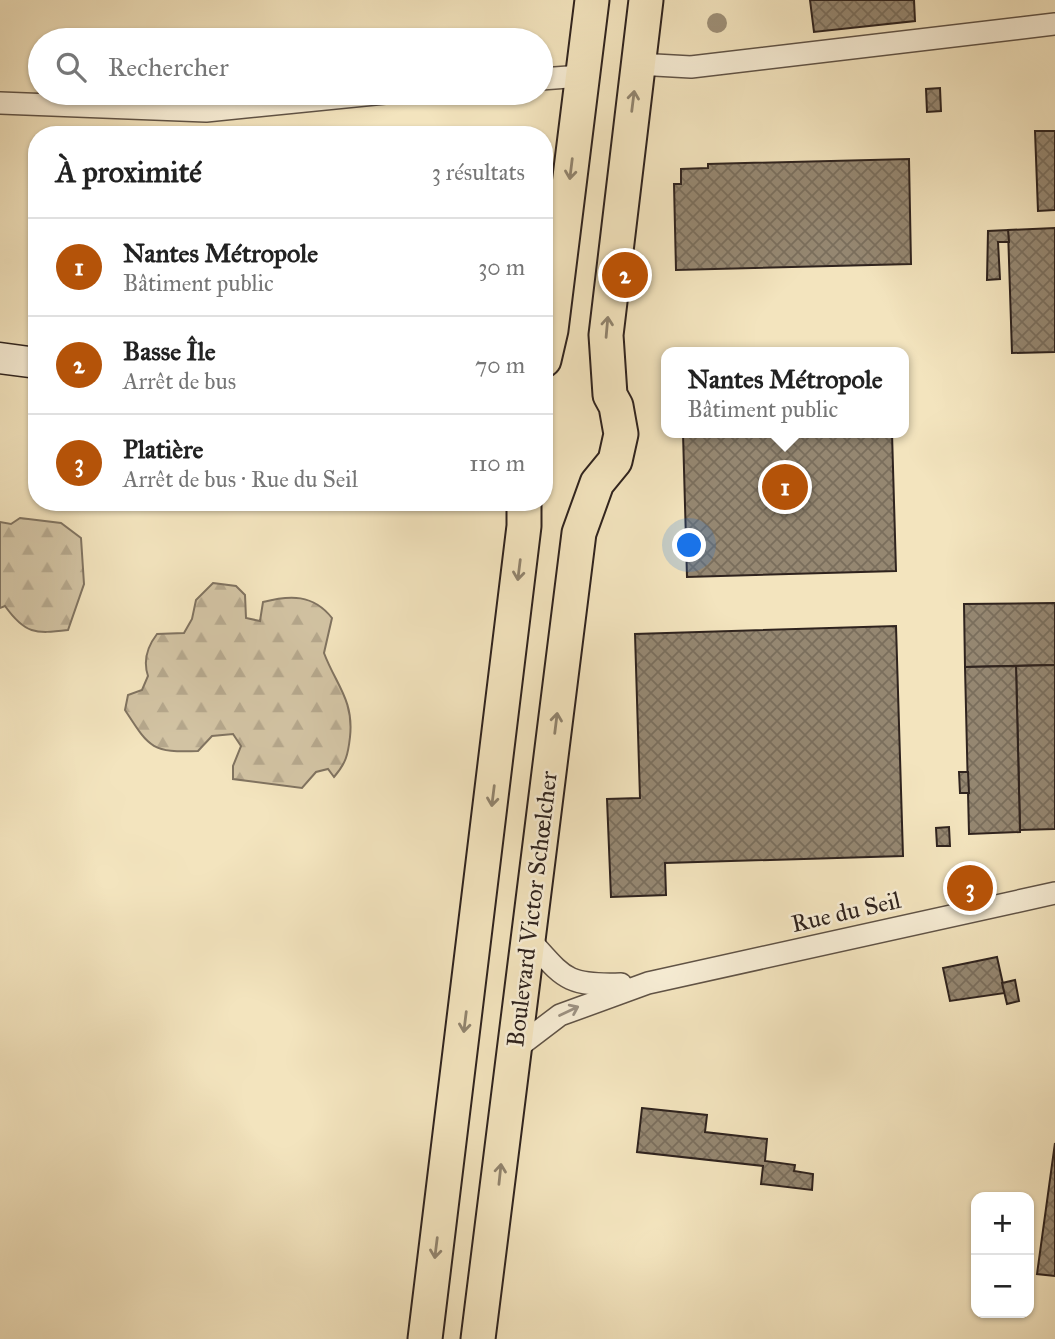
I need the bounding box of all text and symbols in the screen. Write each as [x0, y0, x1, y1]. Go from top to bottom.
search box [28, 28, 553, 105]
icon: search [52, 48, 90, 86]
text: Rechercher [108, 51, 229, 83]
one-way arrow [627, 90, 640, 112]
text: À proximité [56, 154, 202, 190]
one-way arrow [564, 157, 577, 179]
text: 3 résultats [432, 158, 525, 186]
text: Nantes Métropole [123, 237, 318, 269]
pin: 2 [602, 249, 648, 301]
text: 1 [74, 253, 84, 281]
text: 30 m [478, 253, 525, 281]
text: Bâtiment public [123, 269, 274, 297]
one-way arrow [601, 316, 614, 338]
text: Basse Île [123, 335, 216, 367]
popup [661, 347, 909, 438]
text: 2 [73, 351, 85, 379]
text: 70 m [475, 351, 525, 379]
text: Nantes Métropole [688, 363, 882, 395]
text: Arrêt de bus [123, 367, 236, 395]
text: Bâtiment public [688, 395, 838, 423]
text: Platière [123, 433, 203, 465]
text: 3 [74, 449, 84, 477]
text: 110 m [469, 449, 525, 477]
pin: 1 [762, 461, 808, 513]
text: Arrêt de bus · Rue du Seil [123, 465, 358, 493]
your location [672, 528, 706, 562]
one-way arrow [513, 558, 526, 581]
one-way arrow [549, 712, 562, 735]
street label: Boulevard Victor Schœlcher [500, 769, 564, 1049]
one-way arrow [486, 784, 499, 807]
pin: 3 [947, 862, 993, 914]
street label: Rue du Seil [788, 885, 904, 939]
one-way arrow [558, 1004, 579, 1017]
one-way arrow [458, 1010, 471, 1033]
one-way arrow [494, 1163, 507, 1186]
map controls [971, 1192, 1034, 1318]
button: + [971, 1192, 1034, 1255]
one-way arrow [430, 1236, 443, 1258]
button: − [971, 1255, 1034, 1318]

